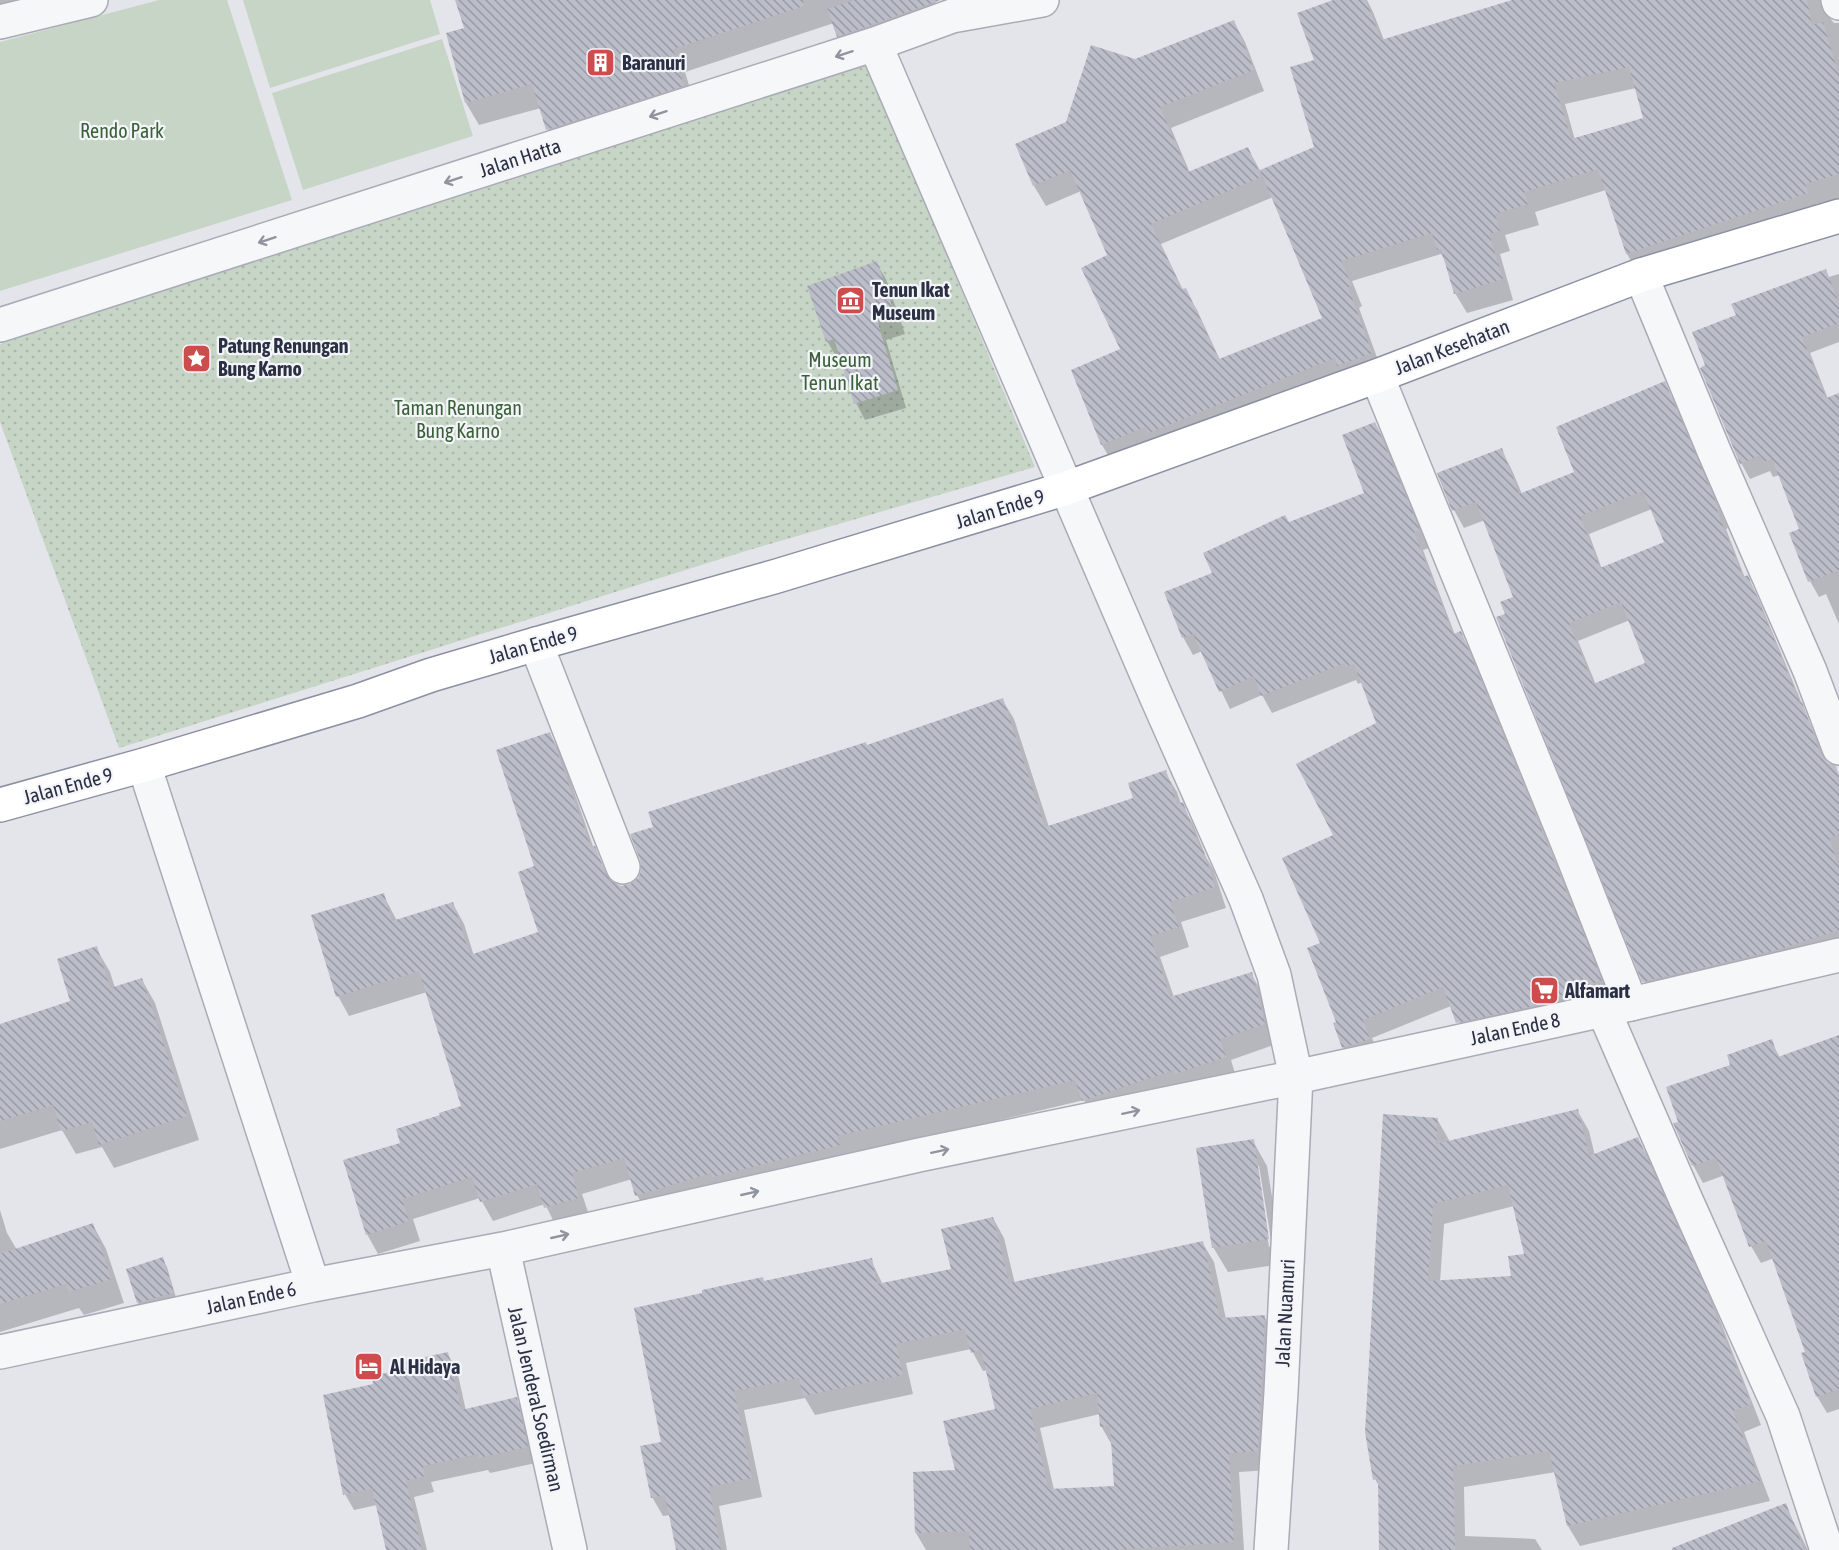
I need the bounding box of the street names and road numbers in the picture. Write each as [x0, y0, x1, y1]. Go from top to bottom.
street label: Jalan Hatta [476, 134, 564, 182]
street label: Jalan Kesehatan [1391, 314, 1512, 379]
street label: Jalan Ende 9 [953, 484, 1047, 533]
street label: Jalan Ende 9 [486, 621, 580, 668]
street label: Jalan Ende 9 [21, 763, 115, 808]
street label: Jalan Ende 8 [1468, 1008, 1562, 1049]
street label: Jalan Nuamuri [1270, 1258, 1299, 1368]
street label: Jalan Ende 6 [204, 1277, 298, 1318]
street label: Jalan Jenderal Soedirman [504, 1304, 569, 1494]

